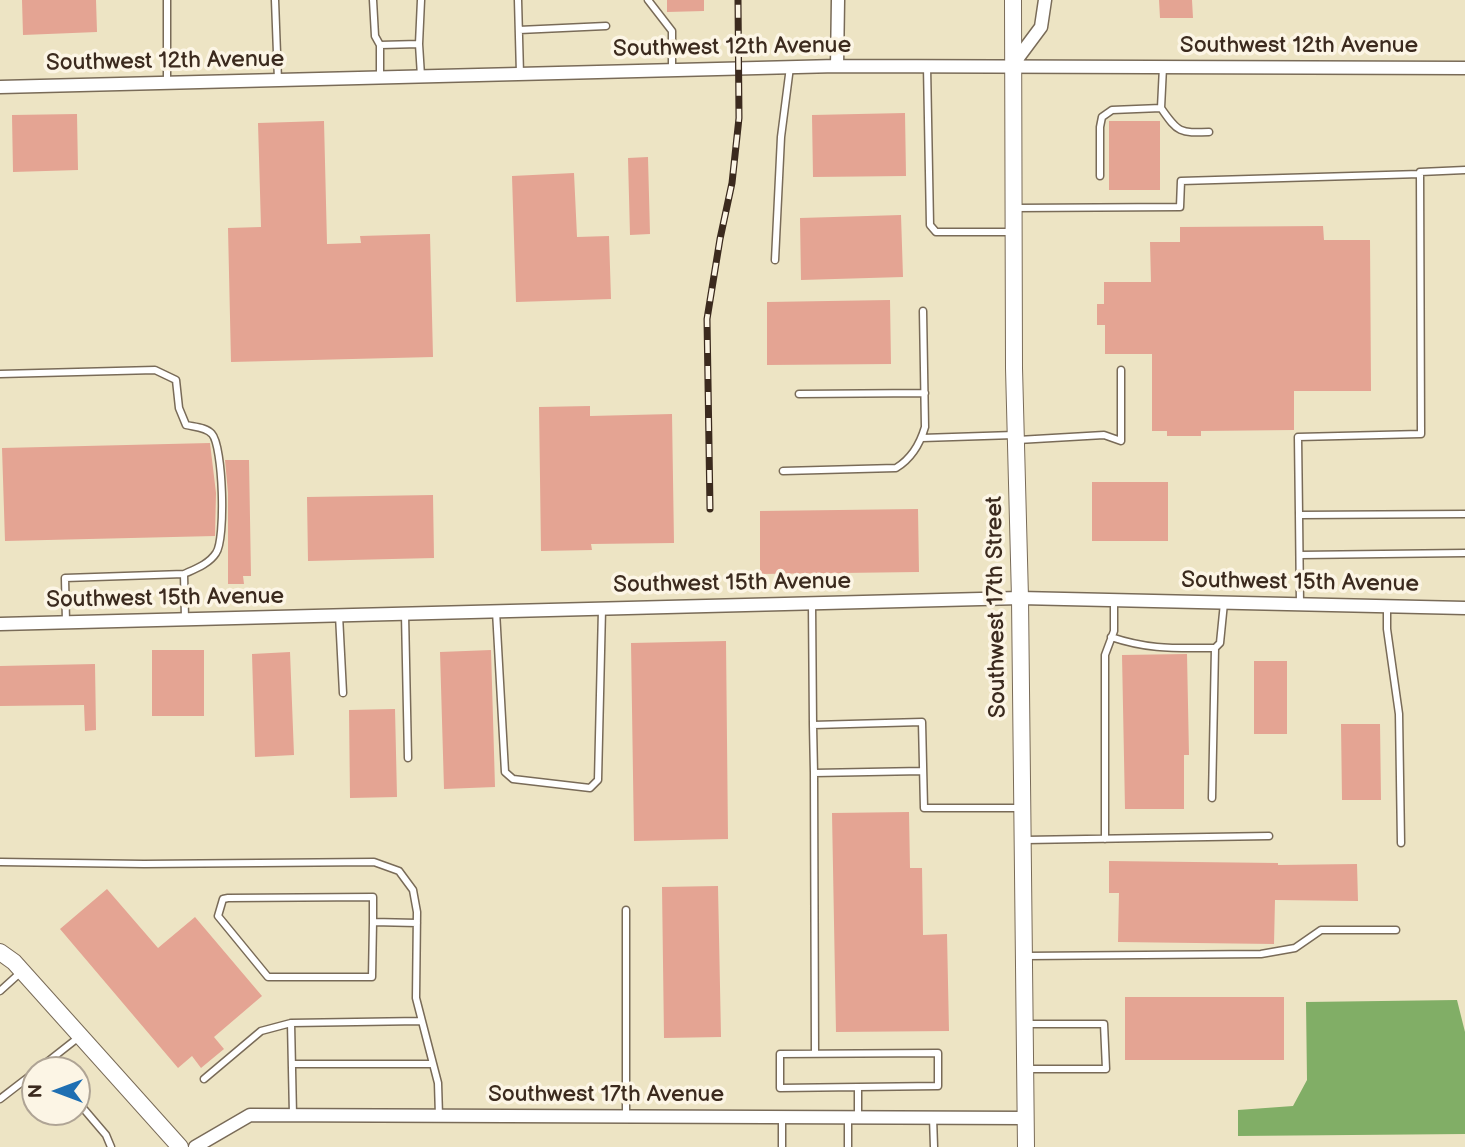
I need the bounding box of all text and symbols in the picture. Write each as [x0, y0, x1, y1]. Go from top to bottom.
street label: Southwest 12th Avenue [613, 32, 851, 64]
street label: Southwest 12th Avenue [1180, 32, 1418, 60]
street label: Southwest 12th Avenue [46, 46, 284, 78]
street label: Southwest 17th Street [981, 496, 1013, 718]
street label: Southwest 15th Avenue [1181, 567, 1419, 599]
street label: Southwest 15th Avenue [613, 568, 851, 600]
street label: Southwest 15th Avenue [46, 583, 284, 615]
north arrow [21, 1056, 91, 1126]
street label: Southwest 17th Avenue [488, 1081, 724, 1109]
text: N [25, 1084, 48, 1098]

